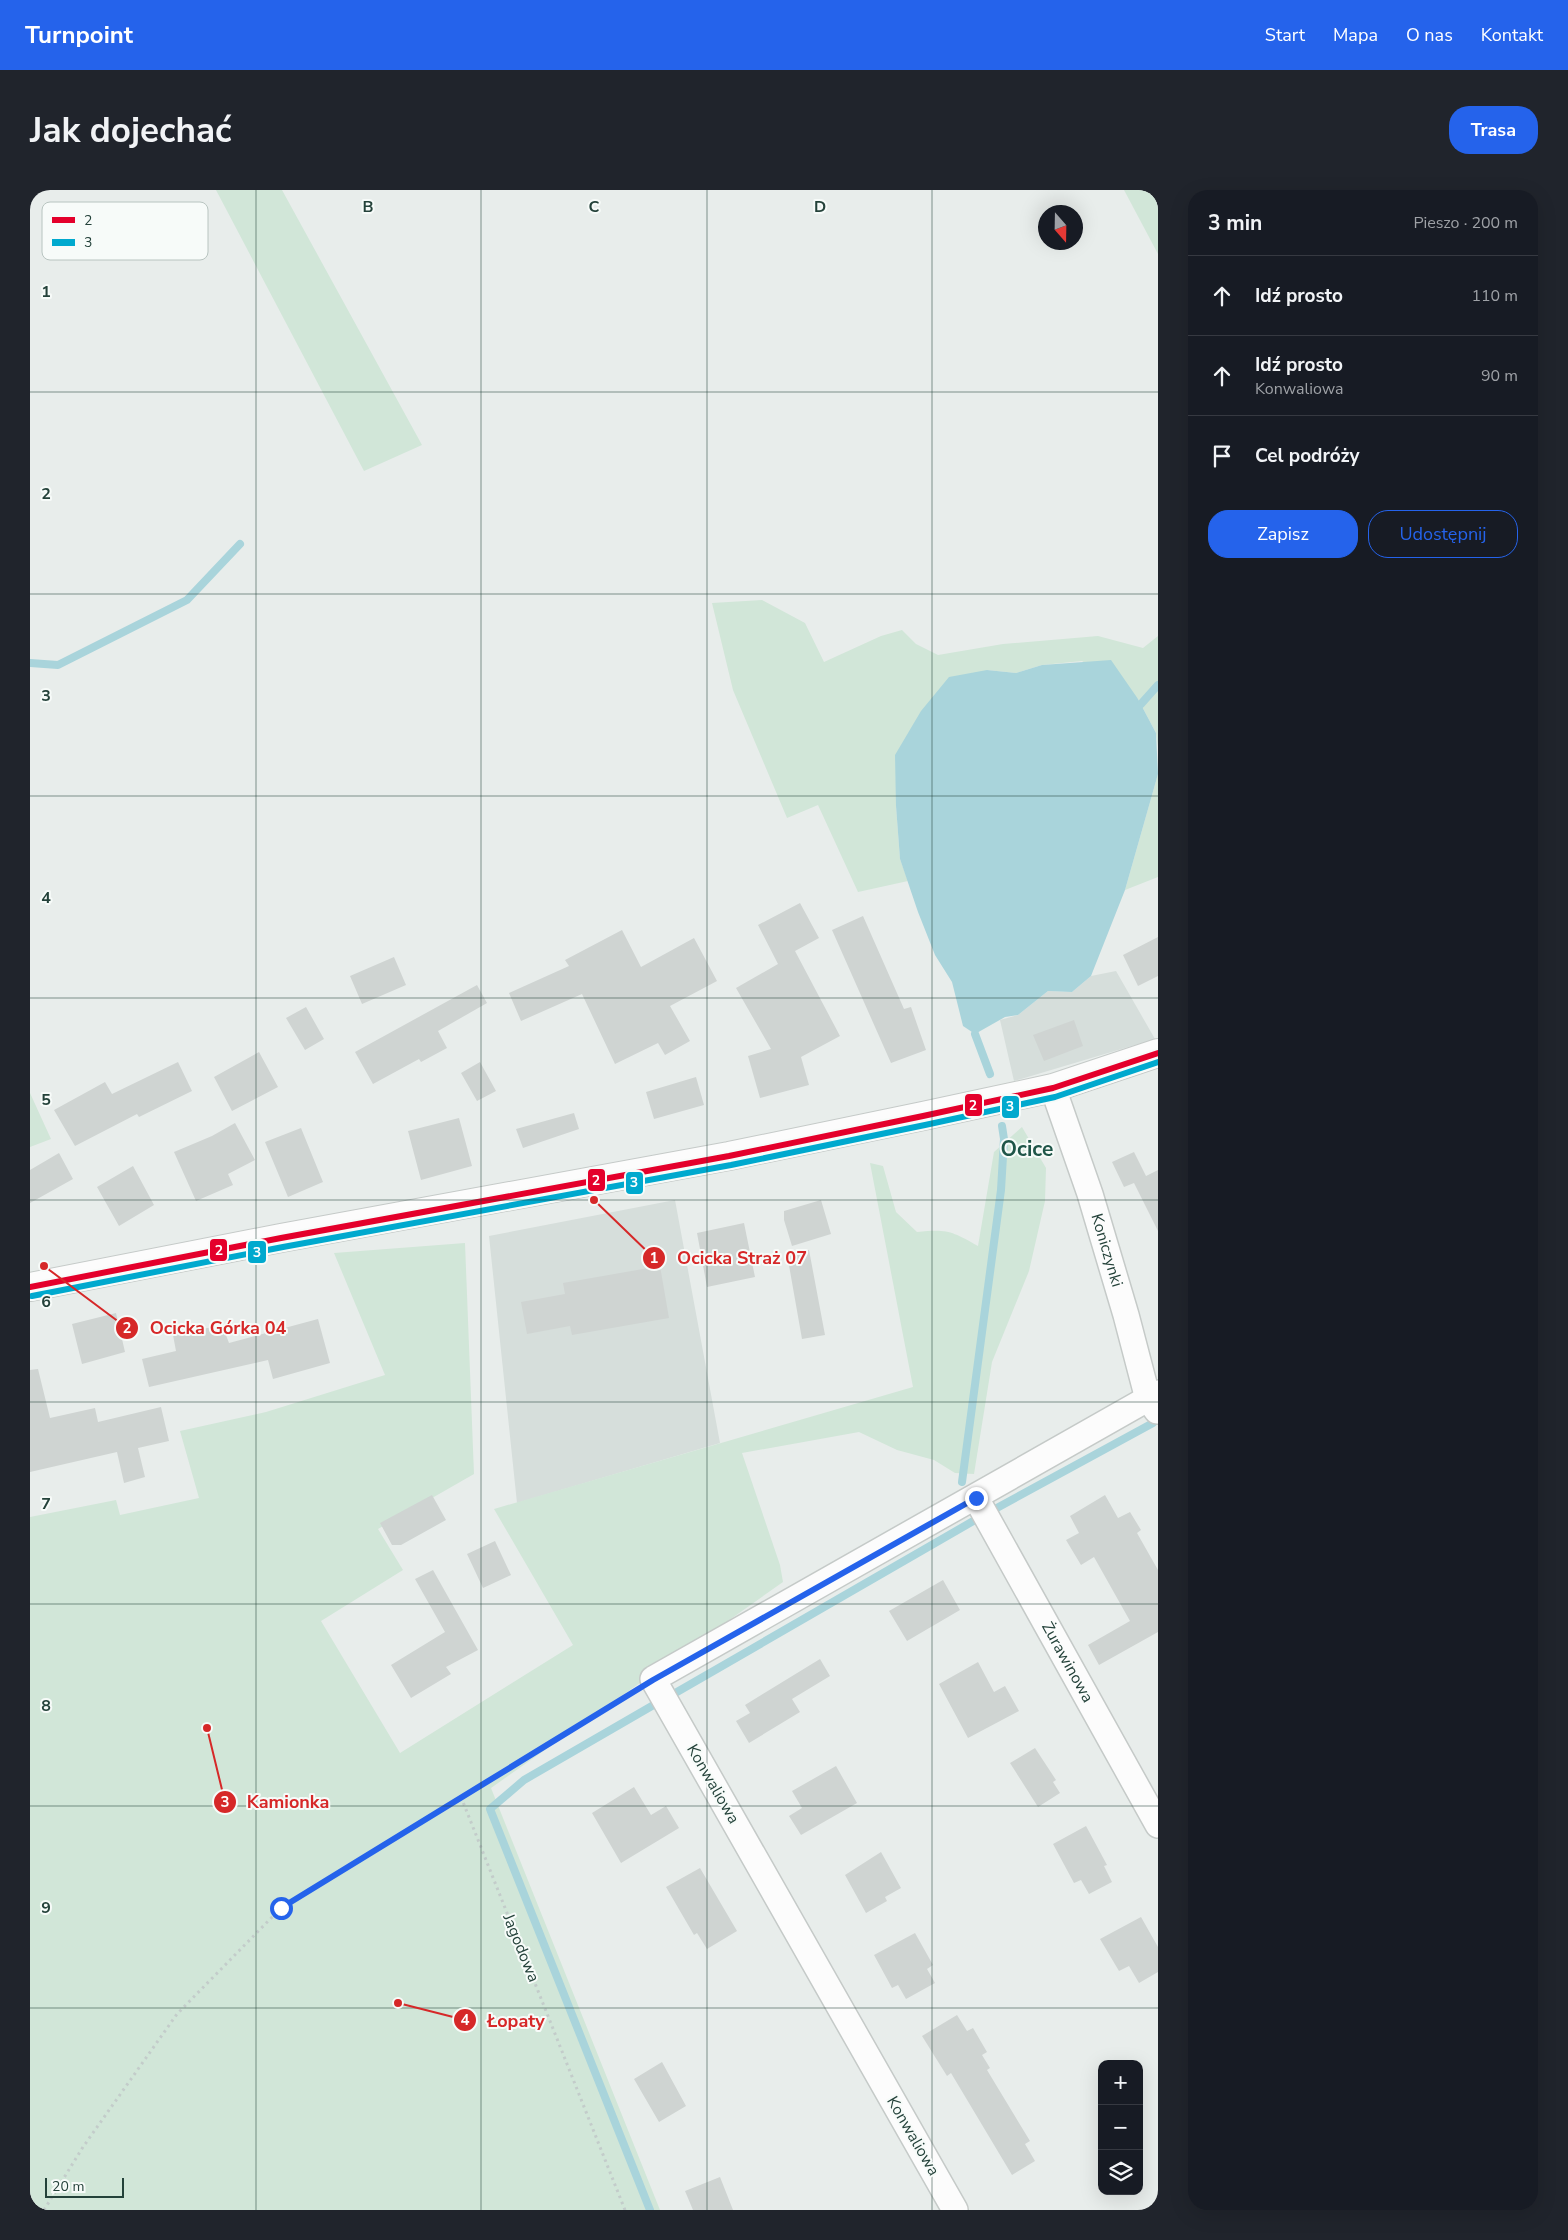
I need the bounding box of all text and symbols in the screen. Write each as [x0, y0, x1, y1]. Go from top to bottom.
text: Turnpoint [25, 19, 133, 51]
text: Start [1265, 23, 1305, 47]
text: Mapa [1333, 23, 1378, 47]
text: O nas [1406, 23, 1453, 47]
text: Kontakt [1481, 23, 1543, 47]
button: Trasa [1449, 106, 1538, 154]
text: Jak dojechać [30, 107, 232, 154]
text: B [362, 196, 374, 218]
text: C [589, 196, 600, 218]
text: D [814, 196, 826, 218]
legend [42, 202, 208, 260]
north arrow [1038, 205, 1083, 250]
text: 3 min [1208, 209, 1262, 237]
text: 2 [84, 211, 92, 230]
text: Pieszo · 200 m [1413, 212, 1518, 234]
text: 3 [84, 233, 92, 252]
text: 1 [41, 281, 51, 303]
icon: ahead [1208, 282, 1236, 310]
text: Idź prosto [1255, 283, 1343, 309]
text: 110 m [1471, 285, 1518, 307]
text: Idź prosto [1255, 352, 1343, 378]
icon: ahead [1208, 362, 1236, 390]
text: 90 m [1481, 365, 1518, 387]
text: Konwaliowa [1255, 378, 1344, 400]
icon: arrive [1208, 442, 1236, 470]
text: Cel podróży [1255, 443, 1359, 469]
text: 2 [41, 483, 51, 505]
button: Zapisz [1208, 510, 1358, 558]
button: Udostępnij [1368, 510, 1518, 558]
text: 3 [41, 685, 51, 707]
text: 4 [41, 887, 51, 909]
text: 5 [41, 1089, 51, 1111]
line badge: 2 [964, 1093, 983, 1117]
line badge: 3 [1001, 1095, 1020, 1119]
text: 2 [969, 1096, 977, 1115]
text: 3 [1006, 1097, 1014, 1116]
district label: Ocice [1001, 1135, 1053, 1163]
line badge: 2 [587, 1168, 606, 1192]
text: 2 [592, 1171, 600, 1190]
line badge: 3 [625, 1171, 644, 1195]
text: 3 [630, 1173, 638, 1192]
street label: Koniczynki [1085, 1211, 1128, 1290]
line badge: 2 [209, 1238, 228, 1262]
line badge: 3 [247, 1240, 267, 1264]
text: 2 [215, 1241, 223, 1260]
callout: Ocicka Straż 07 [642, 1241, 817, 1274]
text: 3 [253, 1243, 261, 1262]
text: Ocicka Straż 07 [677, 1246, 807, 1270]
text: 1 [649, 1248, 659, 1268]
text: 6 [41, 1291, 51, 1313]
callout: Ocicka Górka 04 [114, 1311, 296, 1344]
text: Ocicka Górka 04 [150, 1316, 286, 1340]
text: 2 [122, 1318, 132, 1338]
route end [965, 1487, 988, 1510]
text: 7 [41, 1493, 51, 1515]
street label: Żurawinowa [1036, 1618, 1099, 1707]
text: 8 [41, 1695, 51, 1717]
street label: Konwaliowa [681, 1740, 745, 1828]
callout: Kamionka [212, 1785, 340, 1818]
text: Kamionka [247, 1790, 329, 1814]
text: 3 [220, 1792, 230, 1812]
text: 9 [41, 1897, 51, 1919]
route start [270, 1897, 293, 1920]
street label: Jagodowa [497, 1910, 545, 1985]
callout: Łopaty [452, 2004, 555, 2037]
text: Łopaty [486, 2009, 545, 2033]
text: 4 [460, 2010, 470, 2030]
map controls [1098, 2060, 1143, 2195]
button: + [1098, 2060, 1143, 2105]
street label: Konwaliowa [881, 2092, 945, 2180]
button: − [1098, 2105, 1143, 2150]
button: layers [1098, 2150, 1143, 2195]
scale bar [45, 2175, 124, 2198]
text: 20 m [52, 2177, 84, 2196]

